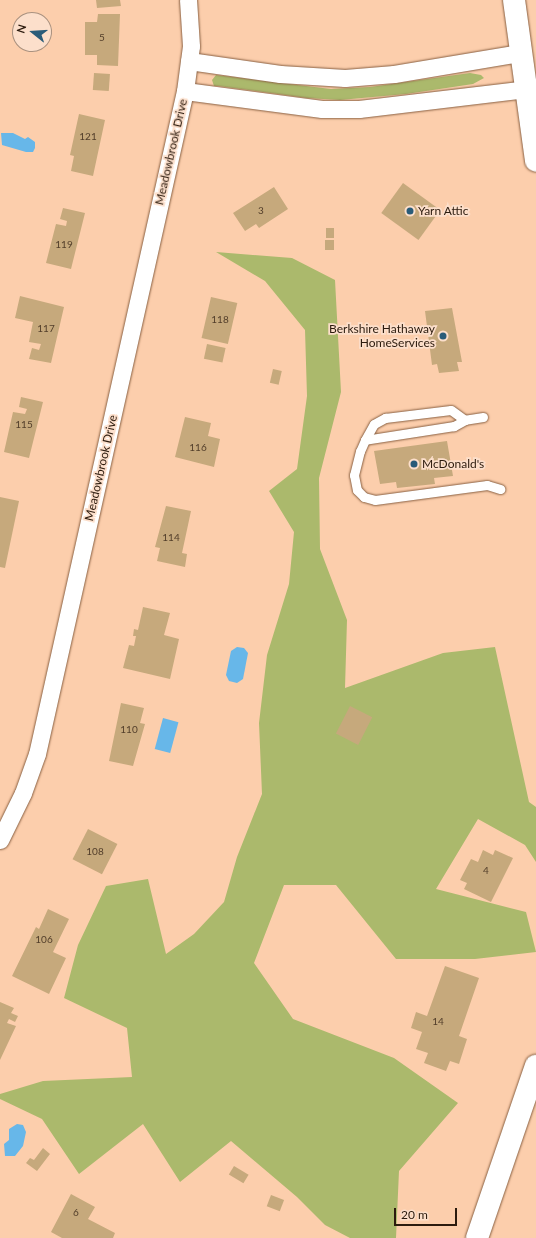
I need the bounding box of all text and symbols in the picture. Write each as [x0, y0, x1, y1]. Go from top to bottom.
north arrow [12, 12, 52, 52]
text: N [14, 23, 28, 35]
house number: 5 [99, 32, 105, 44]
street label: Meadowbrook Drive [152, 98, 190, 206]
house number: 121 [79, 131, 97, 143]
place label: Yarn Attic [418, 204, 469, 218]
house number: 3 [258, 205, 264, 217]
marker: Yarn Attic [405, 206, 415, 216]
house number: 119 [55, 239, 73, 251]
house number: 118 [211, 314, 229, 326]
place label: Berkshire Hathaway HomeServices [329, 322, 435, 350]
house number: 117 [37, 323, 55, 335]
marker: Berkshire Hathaway HomeServices [438, 331, 448, 341]
street label: Meadowbrook Drive [82, 414, 120, 522]
house number: 115 [15, 419, 33, 431]
house number: 116 [189, 442, 207, 454]
place label: McDonald's [422, 457, 484, 471]
marker: McDonald's [409, 459, 419, 469]
house number: 114 [162, 532, 180, 544]
house number: 110 [120, 724, 138, 736]
house number: 108 [86, 846, 104, 858]
house number: 4 [483, 865, 489, 877]
house number: 106 [35, 934, 53, 946]
house number: 14 [432, 1016, 444, 1028]
scale bar [396, 1200, 459, 1226]
house number: 6 [73, 1207, 79, 1219]
text: 20 m [401, 1207, 428, 1222]

